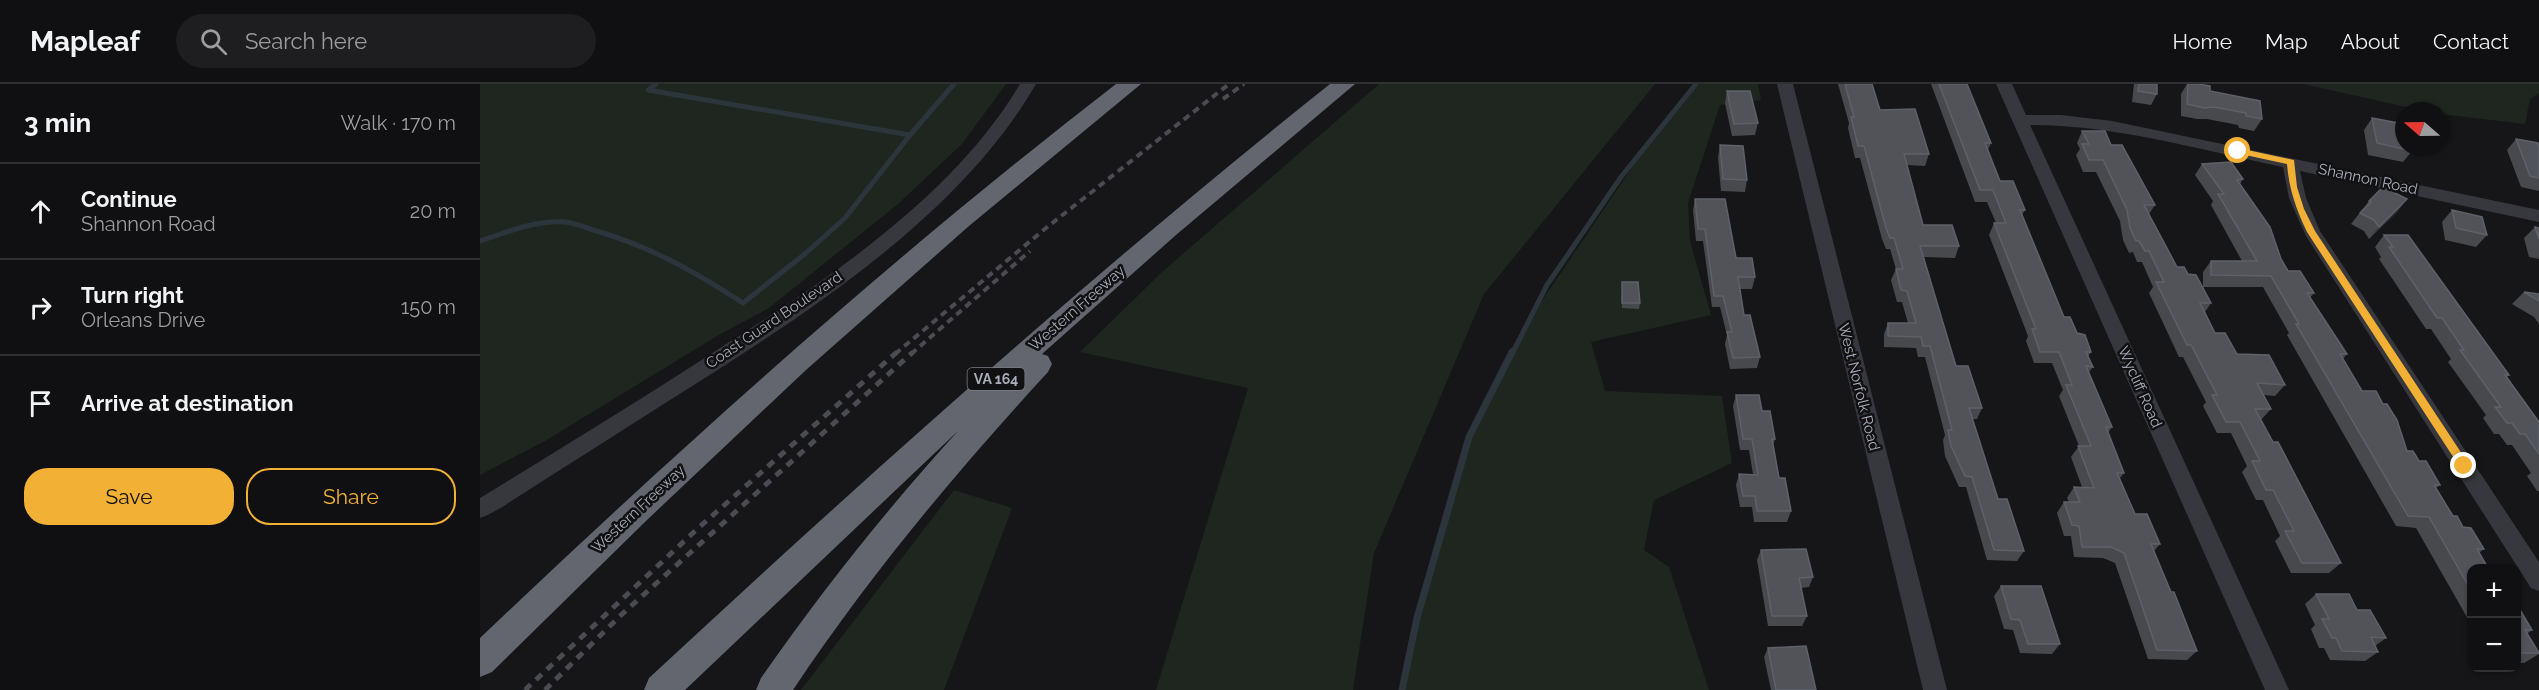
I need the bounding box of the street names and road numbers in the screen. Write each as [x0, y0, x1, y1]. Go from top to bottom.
street label: Shannon Road [2317, 160, 2419, 198]
street label: Western Freeway [1025, 262, 1129, 354]
street label: Coast Guard Boulevard [702, 268, 846, 372]
street label: West Norfolk Road [1834, 321, 1884, 453]
street label: Wycliff Road [2114, 344, 2166, 430]
road number: VA 164 [968, 368, 1024, 390]
street label: Western Freeway [588, 461, 688, 557]

